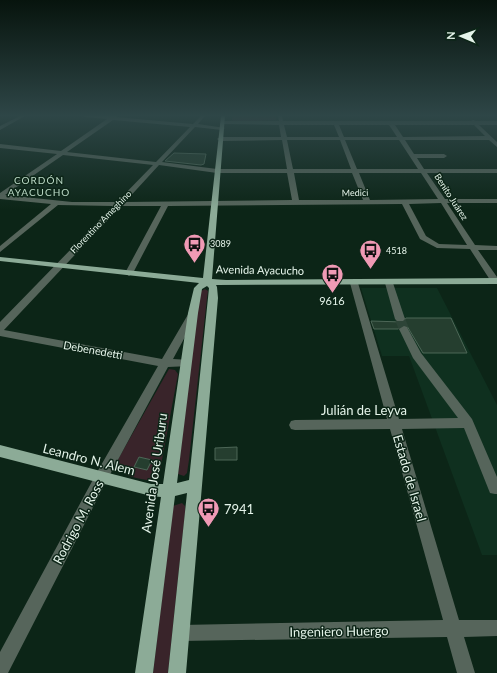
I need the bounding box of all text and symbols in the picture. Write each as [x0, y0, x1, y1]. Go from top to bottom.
north arrow [441, 16, 481, 56]
text: N [444, 31, 457, 40]
street label: Benito Juárez [432, 171, 470, 222]
district label: CORDÓN AYACUCHO [8, 174, 70, 198]
street label: Medici [342, 187, 368, 198]
street label: Florentino Ameghino [68, 188, 133, 255]
bus stop icon: 3089 [182, 231, 208, 264]
place label: 3089 [210, 238, 231, 249]
bus stop icon: 4518 [358, 238, 384, 271]
place label: 4518 [386, 245, 407, 256]
street label: Avenida Ayacucho [216, 262, 304, 277]
bus stop icon: 9616 [319, 262, 345, 295]
place label: 9616 [319, 294, 345, 307]
street label: Debenedetti [62, 338, 124, 361]
street label: Julián de Leyva [321, 402, 407, 418]
street label: Avenida José Uriburu [138, 412, 170, 534]
street label: Estado de Israel [390, 433, 430, 523]
street label: Leandro N. Alem [41, 440, 137, 478]
street label: Rodrigo M. Ross [49, 477, 107, 567]
bus stop icon: 7941 [195, 496, 221, 529]
place label: 7941 [224, 501, 254, 517]
street label: Ingeniero Huergo [289, 622, 389, 640]

